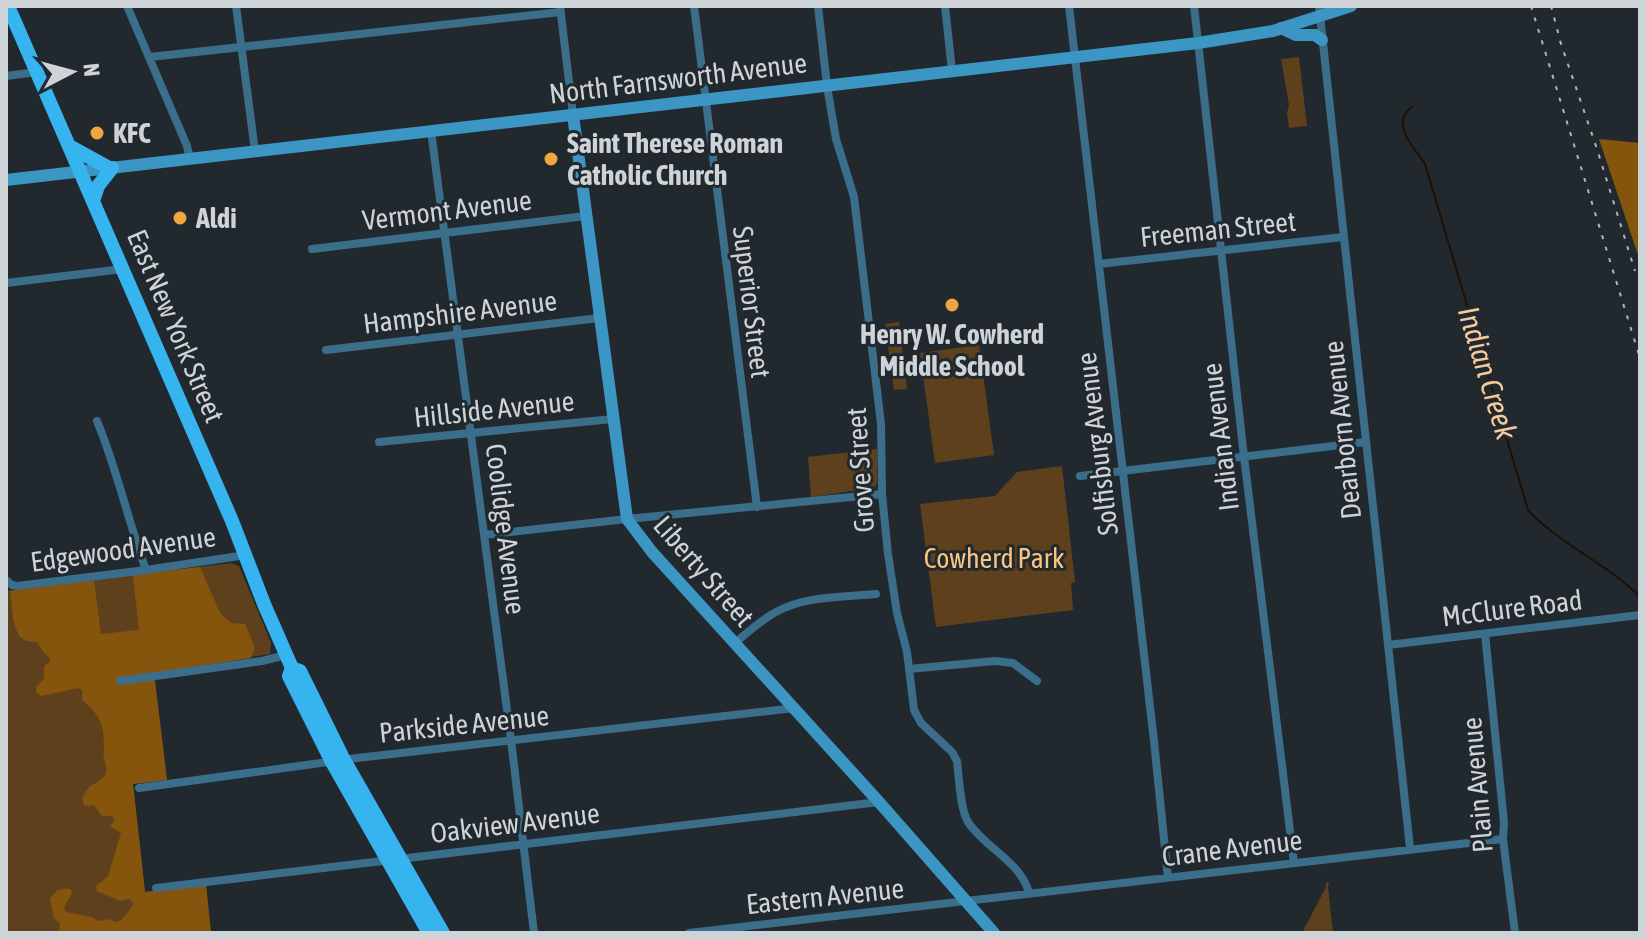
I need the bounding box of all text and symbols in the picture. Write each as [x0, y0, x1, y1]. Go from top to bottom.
north arrow [32, 32, 112, 112]
street label: North Farnsworth Avenue [547, 46, 809, 110]
text: N [78, 62, 105, 78]
place label: KFC [113, 117, 151, 149]
marker: KFC [88, 124, 106, 142]
place label: Saint Therese Roman Catholic Church [567, 127, 783, 191]
marker: Saint Therese Roman Catholic Church [542, 150, 560, 168]
street label: Vermont Avenue [361, 184, 533, 236]
place label: Aldi [195, 202, 237, 234]
street label: Freeman Street [1139, 205, 1297, 253]
marker: Aldi [171, 209, 189, 227]
street label: Superior Street [727, 224, 777, 380]
street label: East New York Street [121, 225, 231, 427]
street label: Hampshire Avenue [361, 284, 559, 340]
marker: Henry W. Cowherd Middle School [943, 296, 961, 314]
water label: Indian Creek [1452, 302, 1525, 444]
place label: Henry W. Cowherd Middle School [860, 318, 1044, 382]
street label: Dearborn Avenue [1317, 339, 1367, 521]
street label: Solfisburg Avenue [1070, 351, 1124, 537]
street label: Indian Avenue [1195, 361, 1245, 513]
street label: Hillside Avenue [412, 385, 576, 433]
street label: Grove Street [840, 406, 880, 534]
street label: Coolidge Avenue [480, 442, 532, 616]
street label: Liberty Street [647, 509, 761, 633]
street label: Edgewood Avenue [28, 520, 218, 578]
park label: Cowherd Park [924, 542, 1064, 574]
street label: McClure Road [1440, 584, 1584, 632]
street label: Parkside Avenue [378, 699, 550, 749]
street label: Plain Avenue [1455, 716, 1499, 854]
street label: Oakview Avenue [429, 797, 601, 849]
street label: Crane Avenue [1160, 824, 1304, 872]
street label: Eastern Avenue [745, 872, 905, 920]

